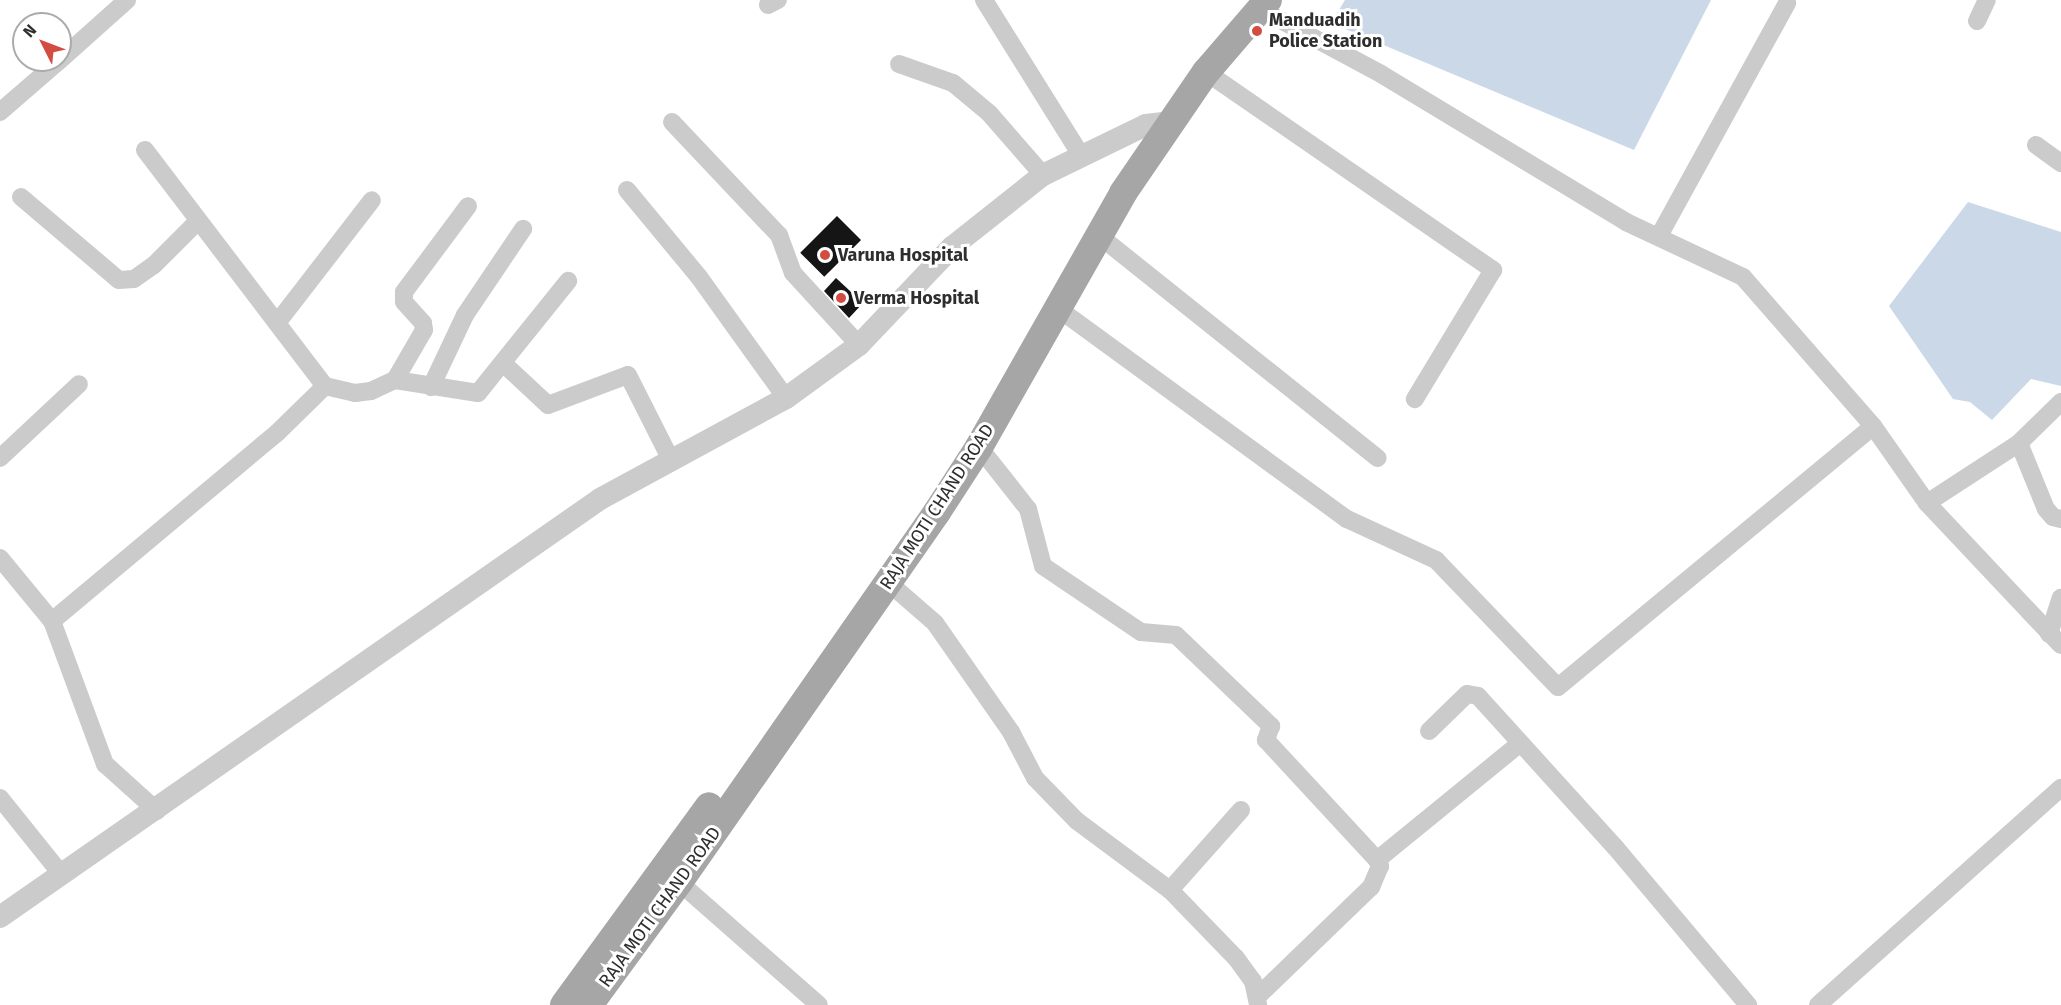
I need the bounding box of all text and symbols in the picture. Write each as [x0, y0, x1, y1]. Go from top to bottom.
place label: Manduadih Police Station [1269, 10, 1382, 52]
north arrow [12, 12, 72, 72]
text: N [19, 21, 40, 41]
marker: Manduadih Police Station [1250, 24, 1264, 38]
place label: Varuna Hospital [838, 244, 968, 266]
marker: Varuna Hospital [816, 246, 834, 264]
place label: Verma Hospital [854, 287, 979, 309]
marker: Verma Hospital [832, 289, 850, 307]
street label: RAJA MOTI CHAND ROAD [875, 420, 999, 594]
street label: RAJA MOTI CHAND ROAD [595, 823, 725, 991]

